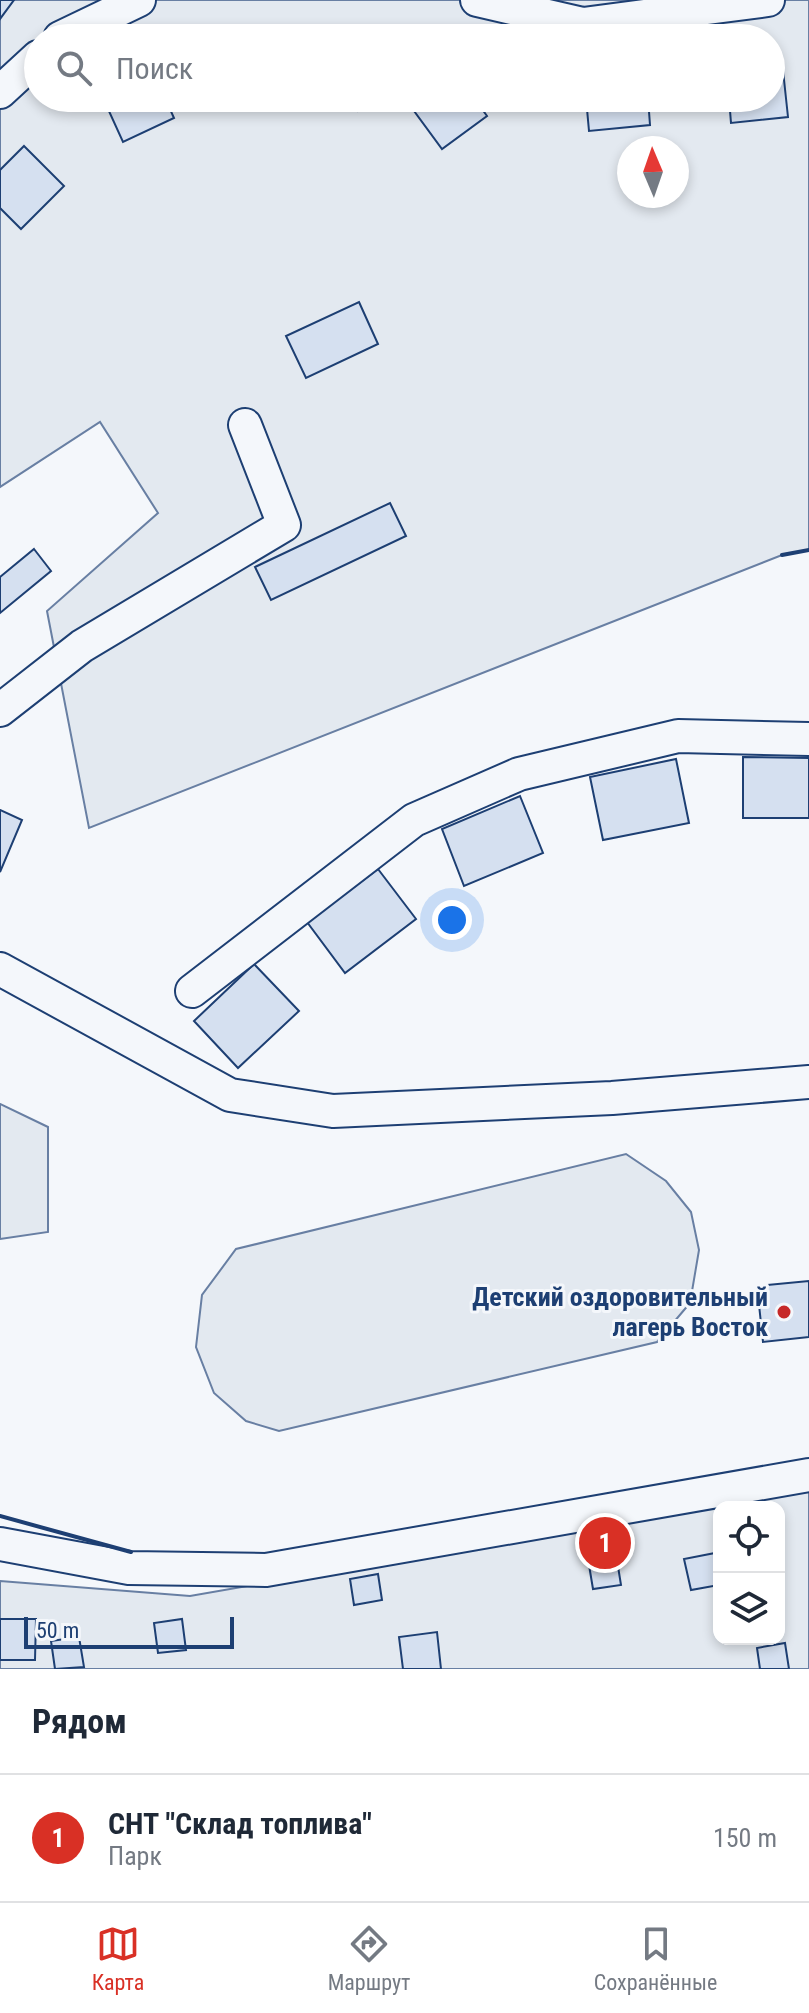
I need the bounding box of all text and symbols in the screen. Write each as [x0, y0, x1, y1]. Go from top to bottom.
search box [24, 24, 785, 112]
icon: search [52, 46, 96, 90]
text: Поиск [116, 51, 193, 86]
north arrow [617, 136, 689, 208]
your location [432, 900, 472, 940]
place label: Детский оздоровительный лагерь Восток [472, 1282, 768, 1342]
marker: Детский оздоровительный лагерь Восток [775, 1303, 793, 1321]
map controls [713, 1501, 785, 1645]
button: locate [713, 1501, 785, 1573]
pin: 1 [579, 1513, 631, 1573]
button: layers [713, 1573, 785, 1645]
scale bar [24, 1613, 234, 1649]
text: 50 m [36, 1618, 79, 1643]
text: Рядом [32, 1701, 127, 1741]
text: СНТ "Склад топлива" [108, 1806, 372, 1841]
text: 1 [51, 1823, 65, 1853]
text: 150 m [713, 1823, 777, 1853]
text: Парк [108, 1841, 162, 1871]
tab: Карта [92, 1922, 144, 1995]
tab: Маршрут [328, 1922, 410, 1995]
tab: Сохранённые [594, 1922, 717, 1995]

